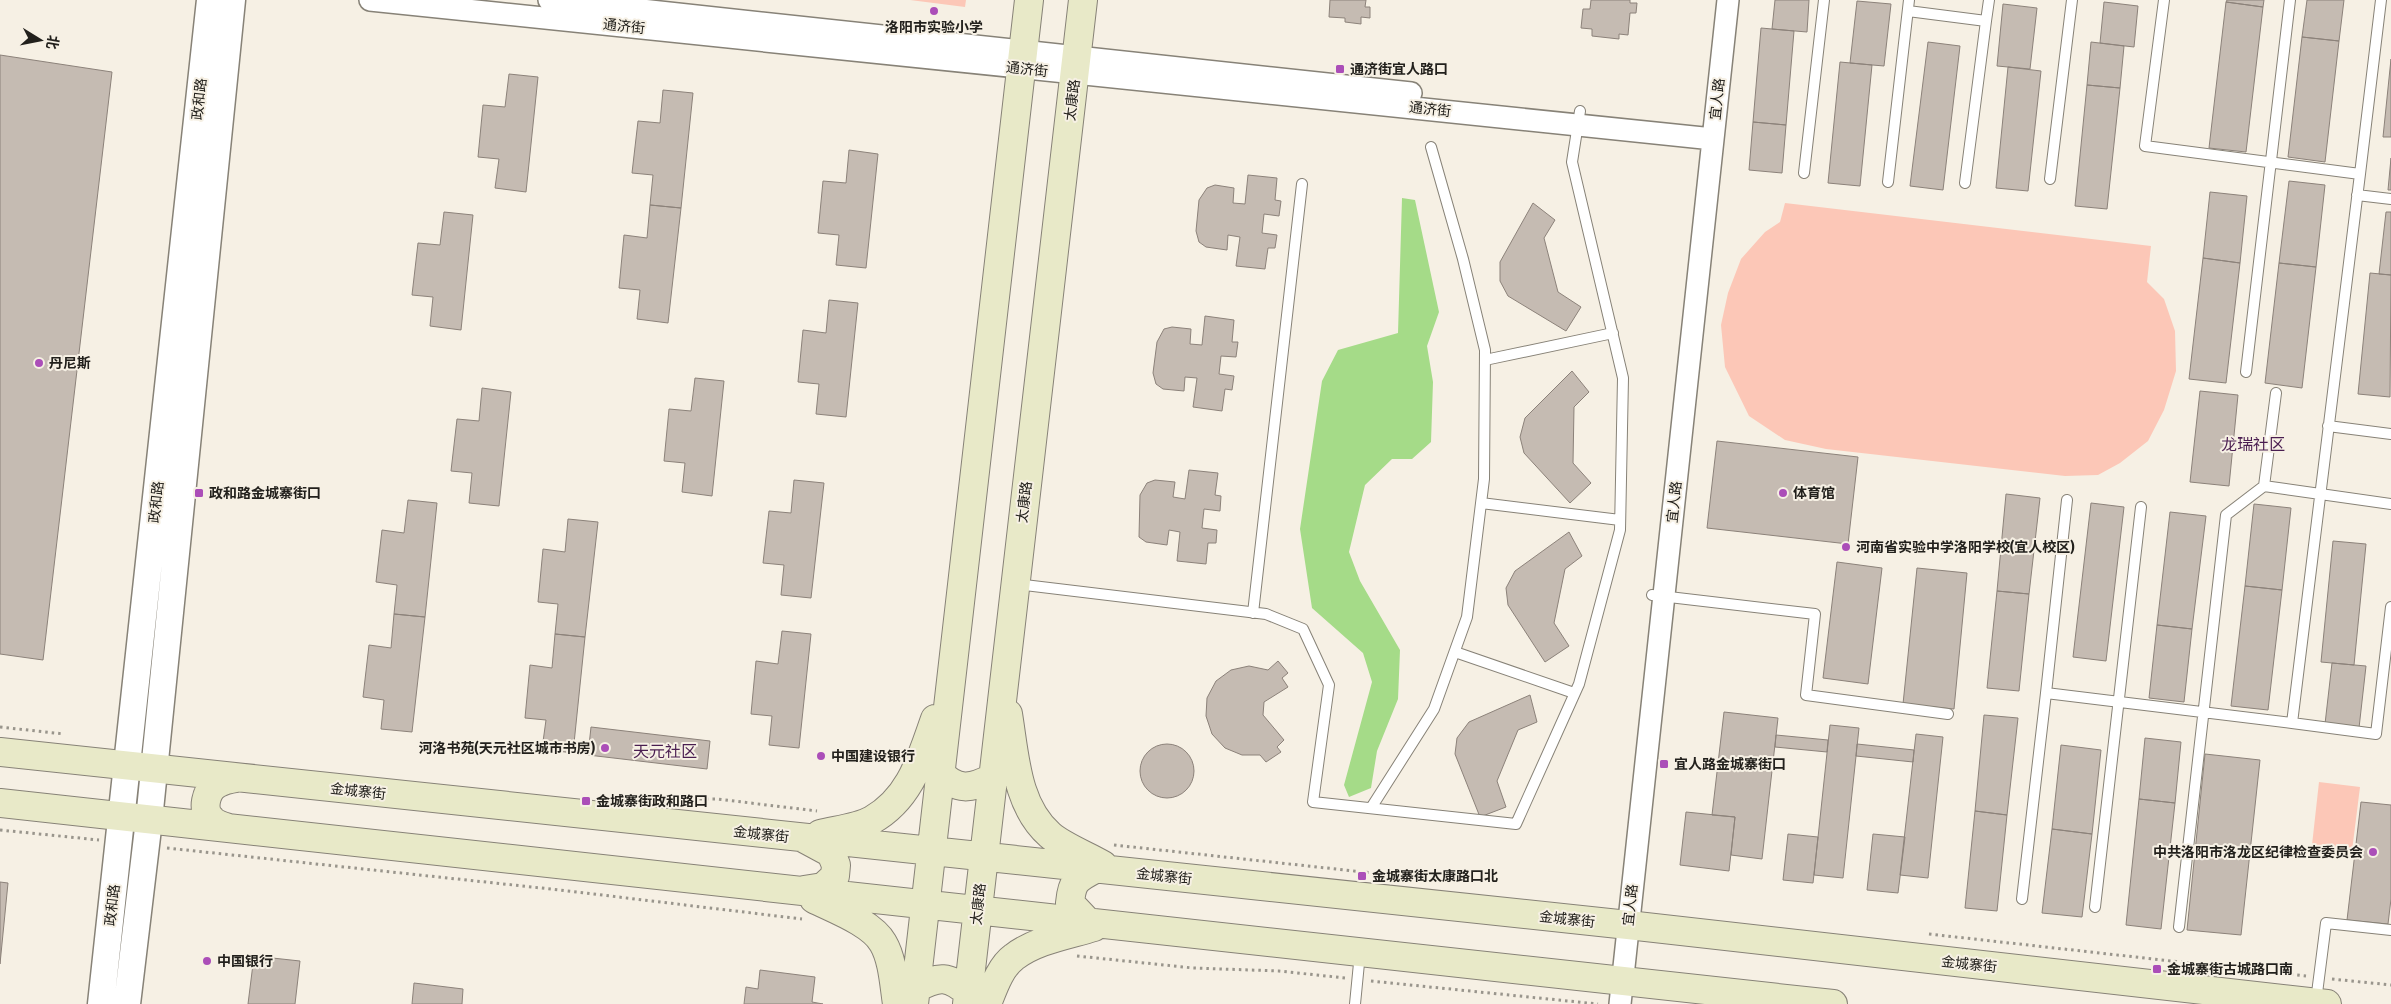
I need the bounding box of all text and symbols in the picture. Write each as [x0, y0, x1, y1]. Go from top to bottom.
marker: 洛阳市实验小学 [928, 5, 940, 17]
north arrow [15, 15, 65, 65]
street label: 通济街 [602, 16, 646, 37]
place label: 洛阳市实验小学 [885, 19, 983, 36]
text: 北 [43, 34, 62, 51]
street label: 通济街 [1005, 59, 1049, 80]
place label: 通济街宜人路口 [1350, 61, 1448, 78]
marker: 通济街宜人路口 [1334, 63, 1346, 75]
street label: 政和路 [189, 77, 210, 121]
street label: 宜人路 [1707, 77, 1728, 121]
street label: 太康路 [1062, 78, 1083, 122]
street label: 通济街 [1408, 99, 1452, 120]
place label: 丹尼斯 [49, 355, 91, 372]
marker: 丹尼斯 [33, 357, 45, 369]
district label: 龙瑞社区 [2221, 435, 2285, 454]
street label: 政和路 [146, 480, 167, 524]
street label: 太康路 [1014, 480, 1035, 524]
street label: 宜人路 [1664, 480, 1685, 524]
place label: 政和路金城寨街口 [209, 485, 321, 502]
place label: 体育馆 [1793, 485, 1835, 502]
marker: 政和路金城寨街口 [193, 487, 205, 499]
marker: 体育馆 [1777, 487, 1789, 499]
place label: 河南省实验中学洛阳学校(宜人校区) [1856, 539, 2074, 556]
marker: 河南省实验中学洛阳学校(宜人校区) [1840, 541, 1852, 553]
place label: 河洛书苑(天元社区城市书房) [419, 740, 595, 757]
marker: 河洛书苑(天元社区城市书房) [599, 742, 611, 754]
district label: 天元社区 [633, 742, 697, 761]
place label: 中国建设银行 [831, 748, 915, 765]
marker: 中国建设银行 [815, 750, 827, 762]
place label: 宜人路金城寨街口 [1674, 756, 1786, 773]
marker: 宜人路金城寨街口 [1658, 758, 1670, 770]
street label: 金城寨街 [329, 780, 387, 803]
place label: 金城寨街政和路口 [596, 793, 708, 810]
marker: 金城寨街政和路口 [580, 795, 592, 807]
street label: 金城寨街 [732, 823, 790, 846]
place label: 中共洛阳市洛龙区纪律检查委员会 [2153, 844, 2363, 861]
marker: 中共洛阳市洛龙区纪律检查委员会 [2367, 846, 2379, 858]
street label: 金城寨街 [1135, 865, 1193, 888]
place label: 金城寨街太康路口北 [1372, 868, 1498, 885]
marker: 金城寨街太康路口北 [1356, 870, 1368, 882]
street label: 太康路 [968, 882, 989, 926]
street label: 政和路 [102, 883, 123, 927]
street label: 宜人路 [1620, 883, 1641, 927]
street label: 金城寨街 [1538, 908, 1596, 931]
place label: 中国银行 [217, 953, 273, 970]
street label: 金城寨街 [1940, 953, 1998, 976]
marker: 中国银行 [201, 955, 213, 967]
place label: 金城寨街古城路口南 [2167, 961, 2293, 978]
marker: 金城寨街古城路口南 [2151, 963, 2163, 975]

